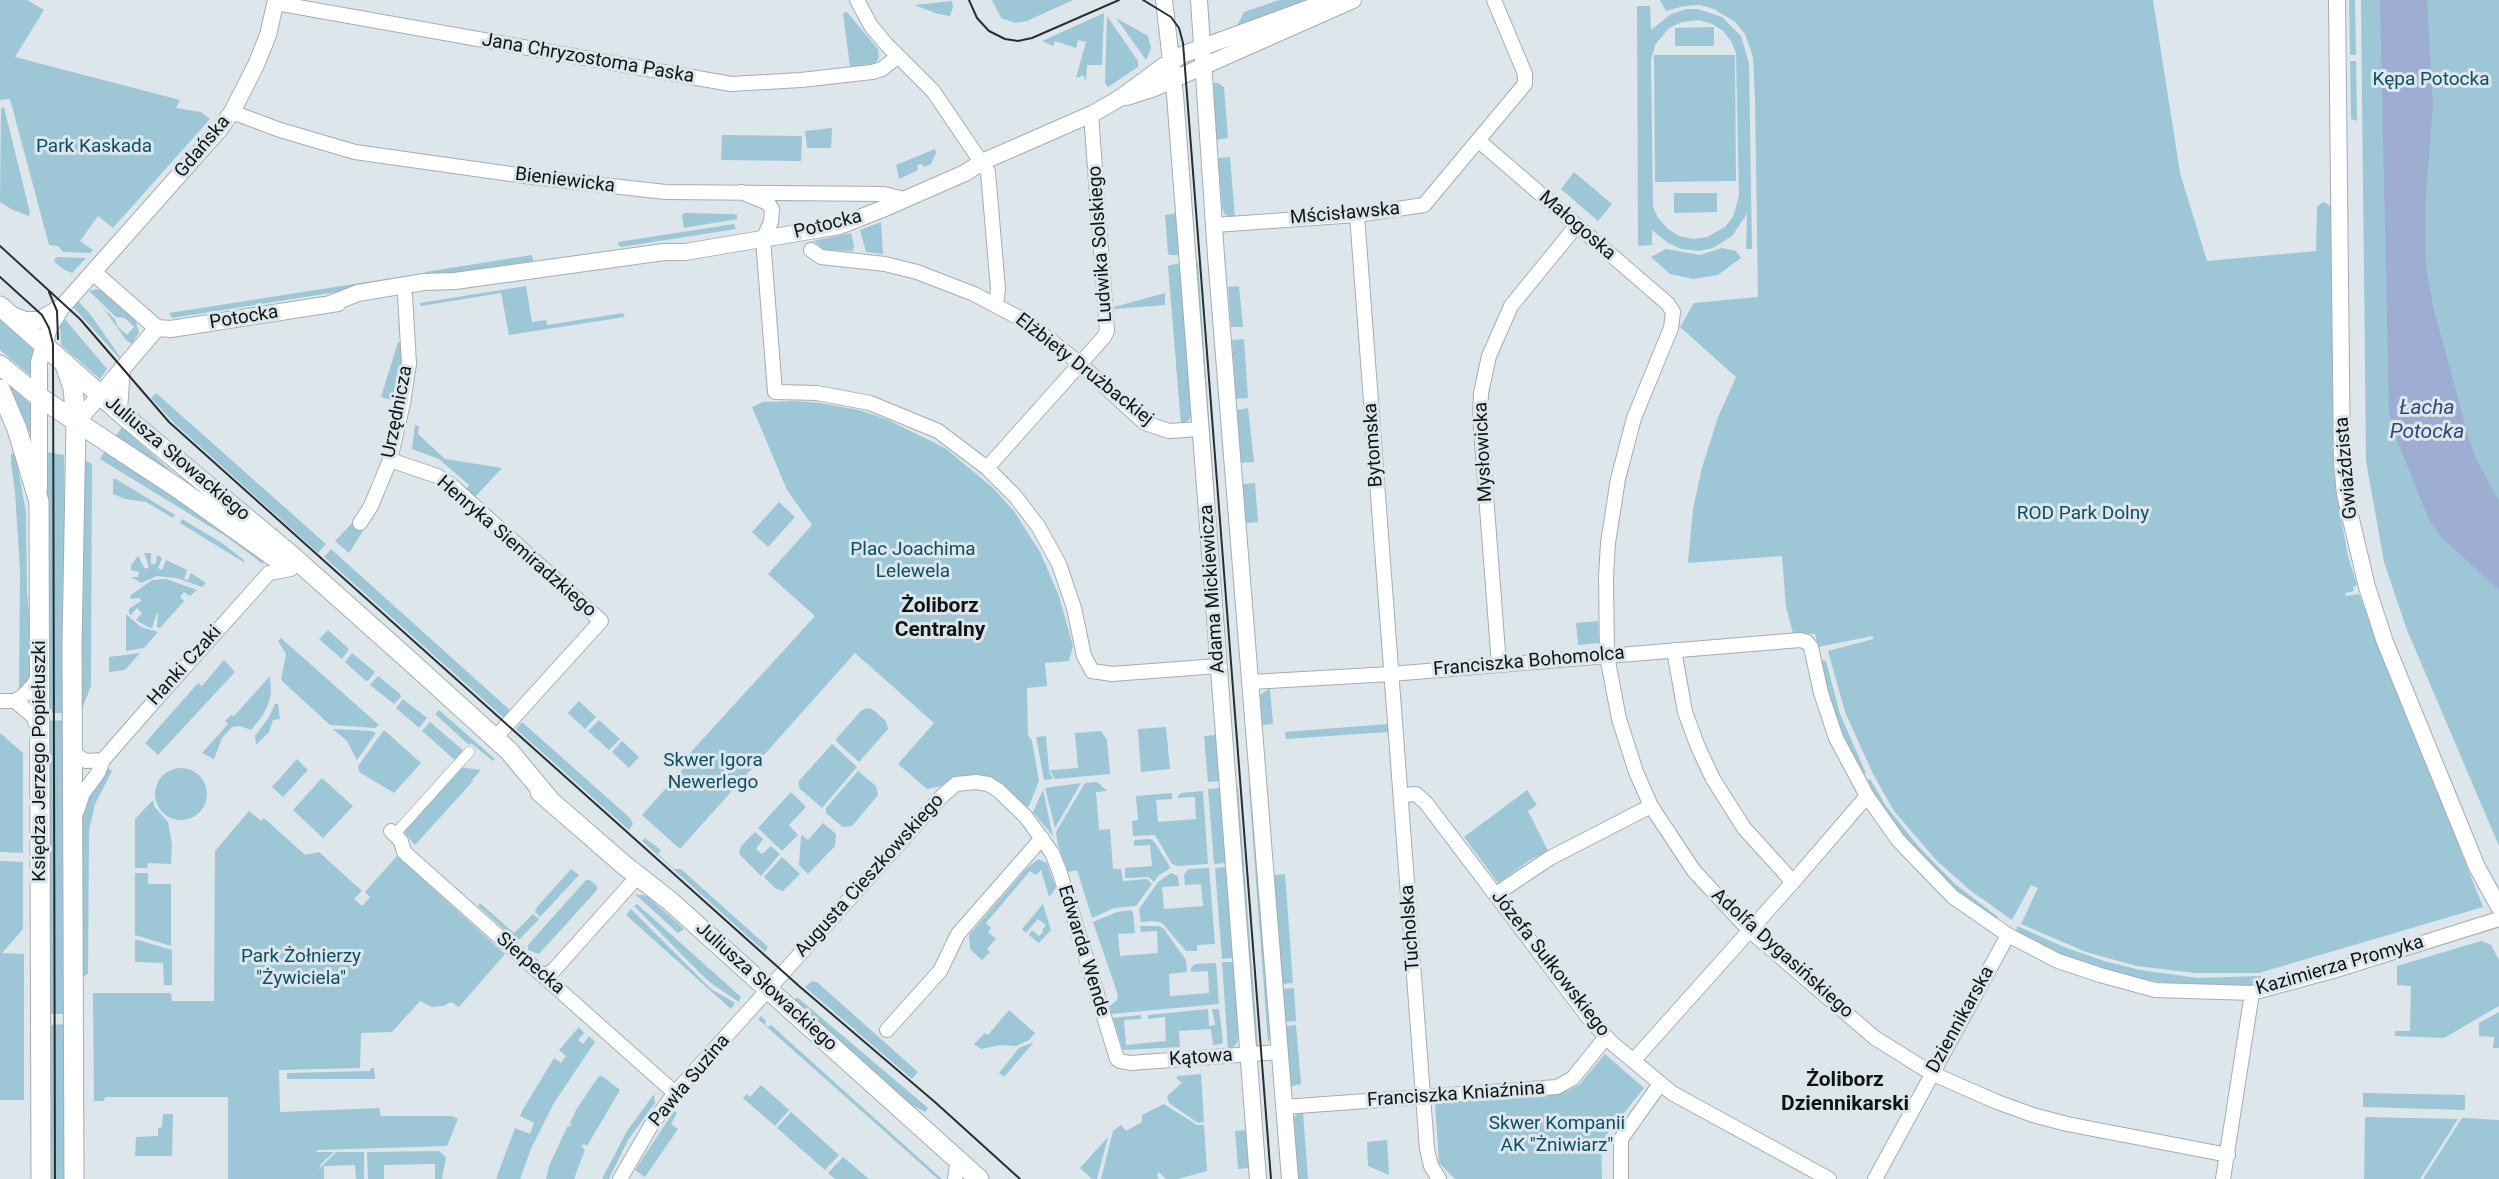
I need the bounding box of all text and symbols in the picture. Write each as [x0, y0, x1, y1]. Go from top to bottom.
street label: Jana Chryzostoma Paska [480, 29, 696, 89]
park label: Kępa Potocka [2373, 69, 2489, 91]
street label: Gdańska [170, 111, 236, 183]
park label: Park Kaskada [36, 136, 152, 158]
street label: Bieniewicka [514, 164, 616, 198]
street label: Ludwika Solskiego [1084, 165, 1118, 323]
street label: Małogoska [1534, 187, 1620, 265]
street label: Mścisławska [1289, 198, 1401, 230]
street label: Potocka [792, 206, 864, 244]
street label: Potocka [208, 301, 280, 335]
street label: Elżbiety Drużbackiej [1010, 309, 1158, 431]
street label: Urzędnicza [378, 364, 418, 460]
street label: Juliusza Słowackiego [100, 392, 254, 526]
water label: Łacha Potocka [2390, 396, 2464, 446]
street label: Mysłowicka [1470, 401, 1498, 503]
street label: Bytomska [1360, 402, 1388, 488]
street label: Gwiaździsta [2331, 416, 2363, 520]
street label: Henryka Siemiradzkiego [432, 471, 600, 623]
park label: ROD Park Dolny [2017, 503, 2149, 525]
street label: Adama Mickiewicza [1196, 504, 1230, 674]
park label: Plac Joachima Lelewela [850, 539, 976, 583]
district label: Żoliborz Centralny [895, 594, 985, 644]
street label: Hanki Czaki [143, 621, 227, 711]
street label: Księdza Jerzego Popiełuszki [29, 640, 51, 882]
street label: Franciszka Bohomolca [1432, 642, 1626, 682]
park label: Skwer Igora Newerlego [663, 750, 763, 794]
street label: Augusta Cieszkowskiego [791, 790, 949, 962]
street label: Edwarda Wende [1052, 883, 1114, 1019]
street label: Tucholska [1397, 884, 1425, 972]
street label: Adolfa Dygasińskiego [1706, 884, 1858, 1024]
street label: Józefa Sułkowskiego [1486, 886, 1614, 1042]
street label: Juliusza Słowackiego [691, 917, 841, 1057]
street label: Sierpecka [491, 928, 569, 1000]
street label: Kazimierza Promyka [2254, 931, 2426, 1001]
park label: Park Żołnierzy "Żywiciela" [241, 946, 361, 990]
street label: Dziennikarska [1922, 963, 2000, 1077]
street label: Pawła Suzina [645, 1030, 735, 1132]
street label: Kątowa [1168, 1044, 1234, 1072]
district label: Żoliborz Dziennikarski [1781, 1068, 1909, 1118]
street label: Franciszka Kniaźnina [1366, 1077, 1546, 1113]
park label: Skwer Kompanii AK "Żniwiarz" [1489, 1113, 1625, 1157]

